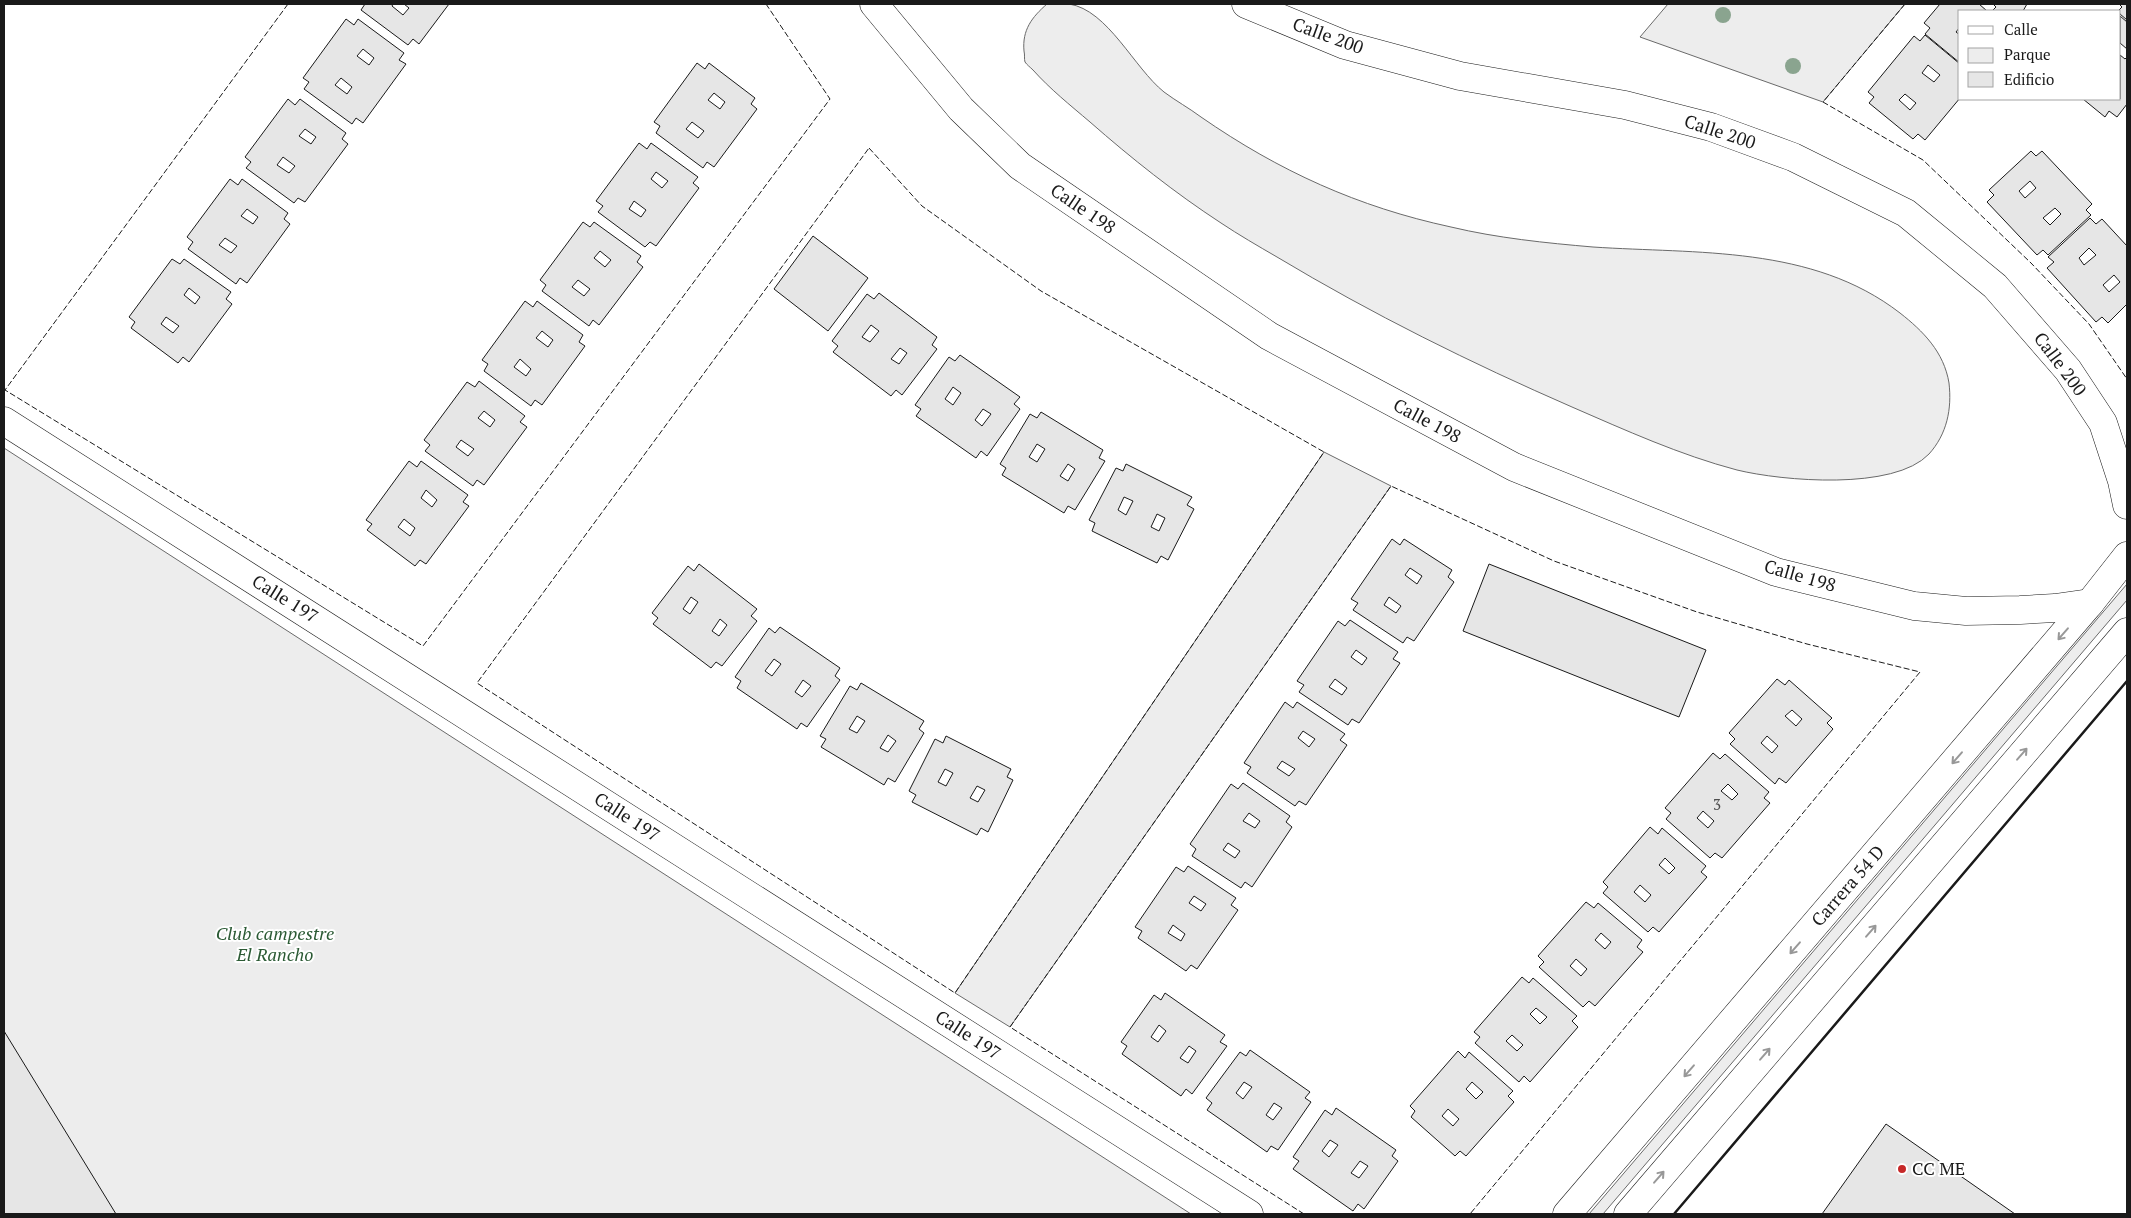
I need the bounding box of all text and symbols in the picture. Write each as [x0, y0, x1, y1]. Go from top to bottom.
legend [1958, 10, 2121, 100]
street label: Calle 200 [1290, 11, 1367, 59]
text: Calle [2004, 19, 2038, 39]
text: Parque [2004, 44, 2051, 64]
text: Edificio [2004, 69, 2054, 89]
street label: Calle 200 [1682, 108, 1759, 154]
street label: Calle 198 [1046, 178, 1121, 239]
street label: Calle 200 [2029, 327, 2093, 400]
street label: Calle 198 [1389, 392, 1466, 448]
street label: Calle 198 [1762, 553, 1839, 597]
street label: Calle 197 [248, 568, 323, 628]
one-way arrow [2057, 628, 2069, 641]
one-way arrow [2017, 748, 2028, 761]
one-way arrow [1951, 751, 1963, 764]
street label: Calle 197 [590, 786, 665, 846]
house number: 3 [1713, 794, 1721, 814]
street label: Carrera 54 D [1805, 840, 1889, 931]
park label: Club campestre El Rancho [216, 921, 334, 966]
one-way arrow [1865, 924, 1877, 937]
one-way arrow [1789, 941, 1800, 954]
street label: Calle 197 [931, 1004, 1006, 1064]
one-way arrow [1759, 1048, 1770, 1061]
one-way arrow [1683, 1065, 1695, 1078]
place label: CC ME [1912, 1156, 1965, 1180]
marker: CC ME [1896, 1163, 1908, 1175]
one-way arrow [1654, 1171, 1665, 1184]

